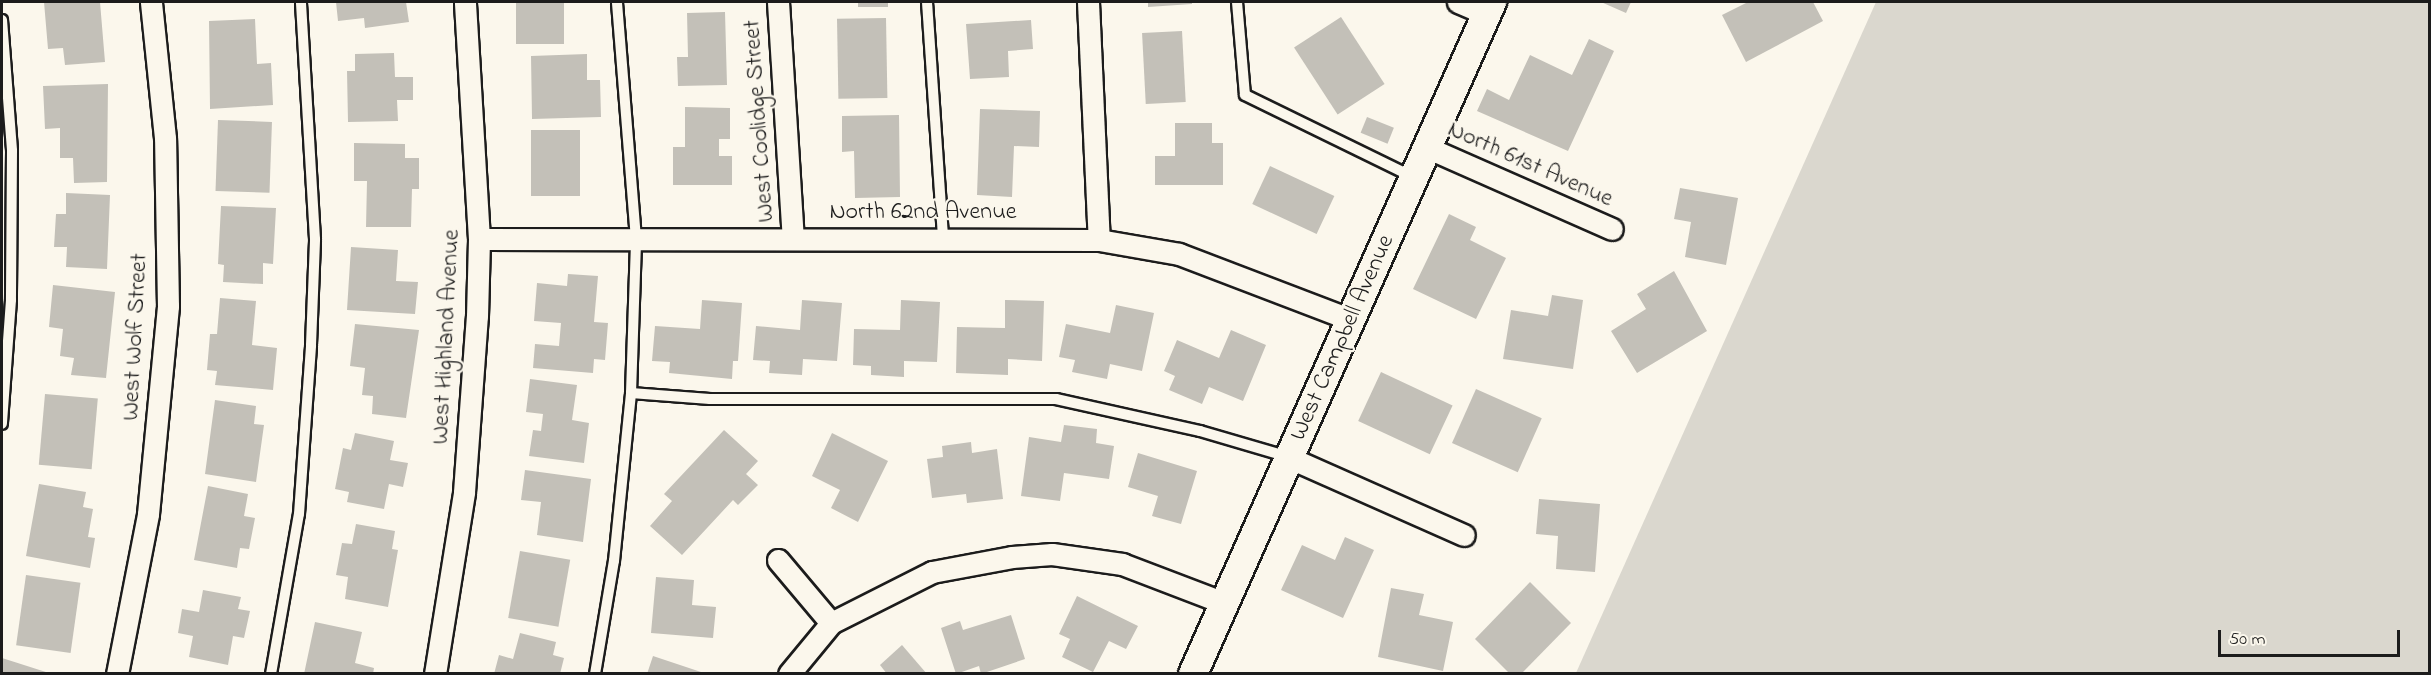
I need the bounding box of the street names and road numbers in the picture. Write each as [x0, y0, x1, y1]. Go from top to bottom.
street label: West Coolidge Street [739, 19, 781, 223]
street label: North 61st Avenue [1443, 116, 1617, 214]
street label: North 62nd Avenue [829, 199, 1017, 227]
street label: West Highland Avenue [427, 229, 467, 445]
street label: West Campbell Avenue [1285, 231, 1401, 445]
street label: West Wolf Street [117, 253, 155, 421]

